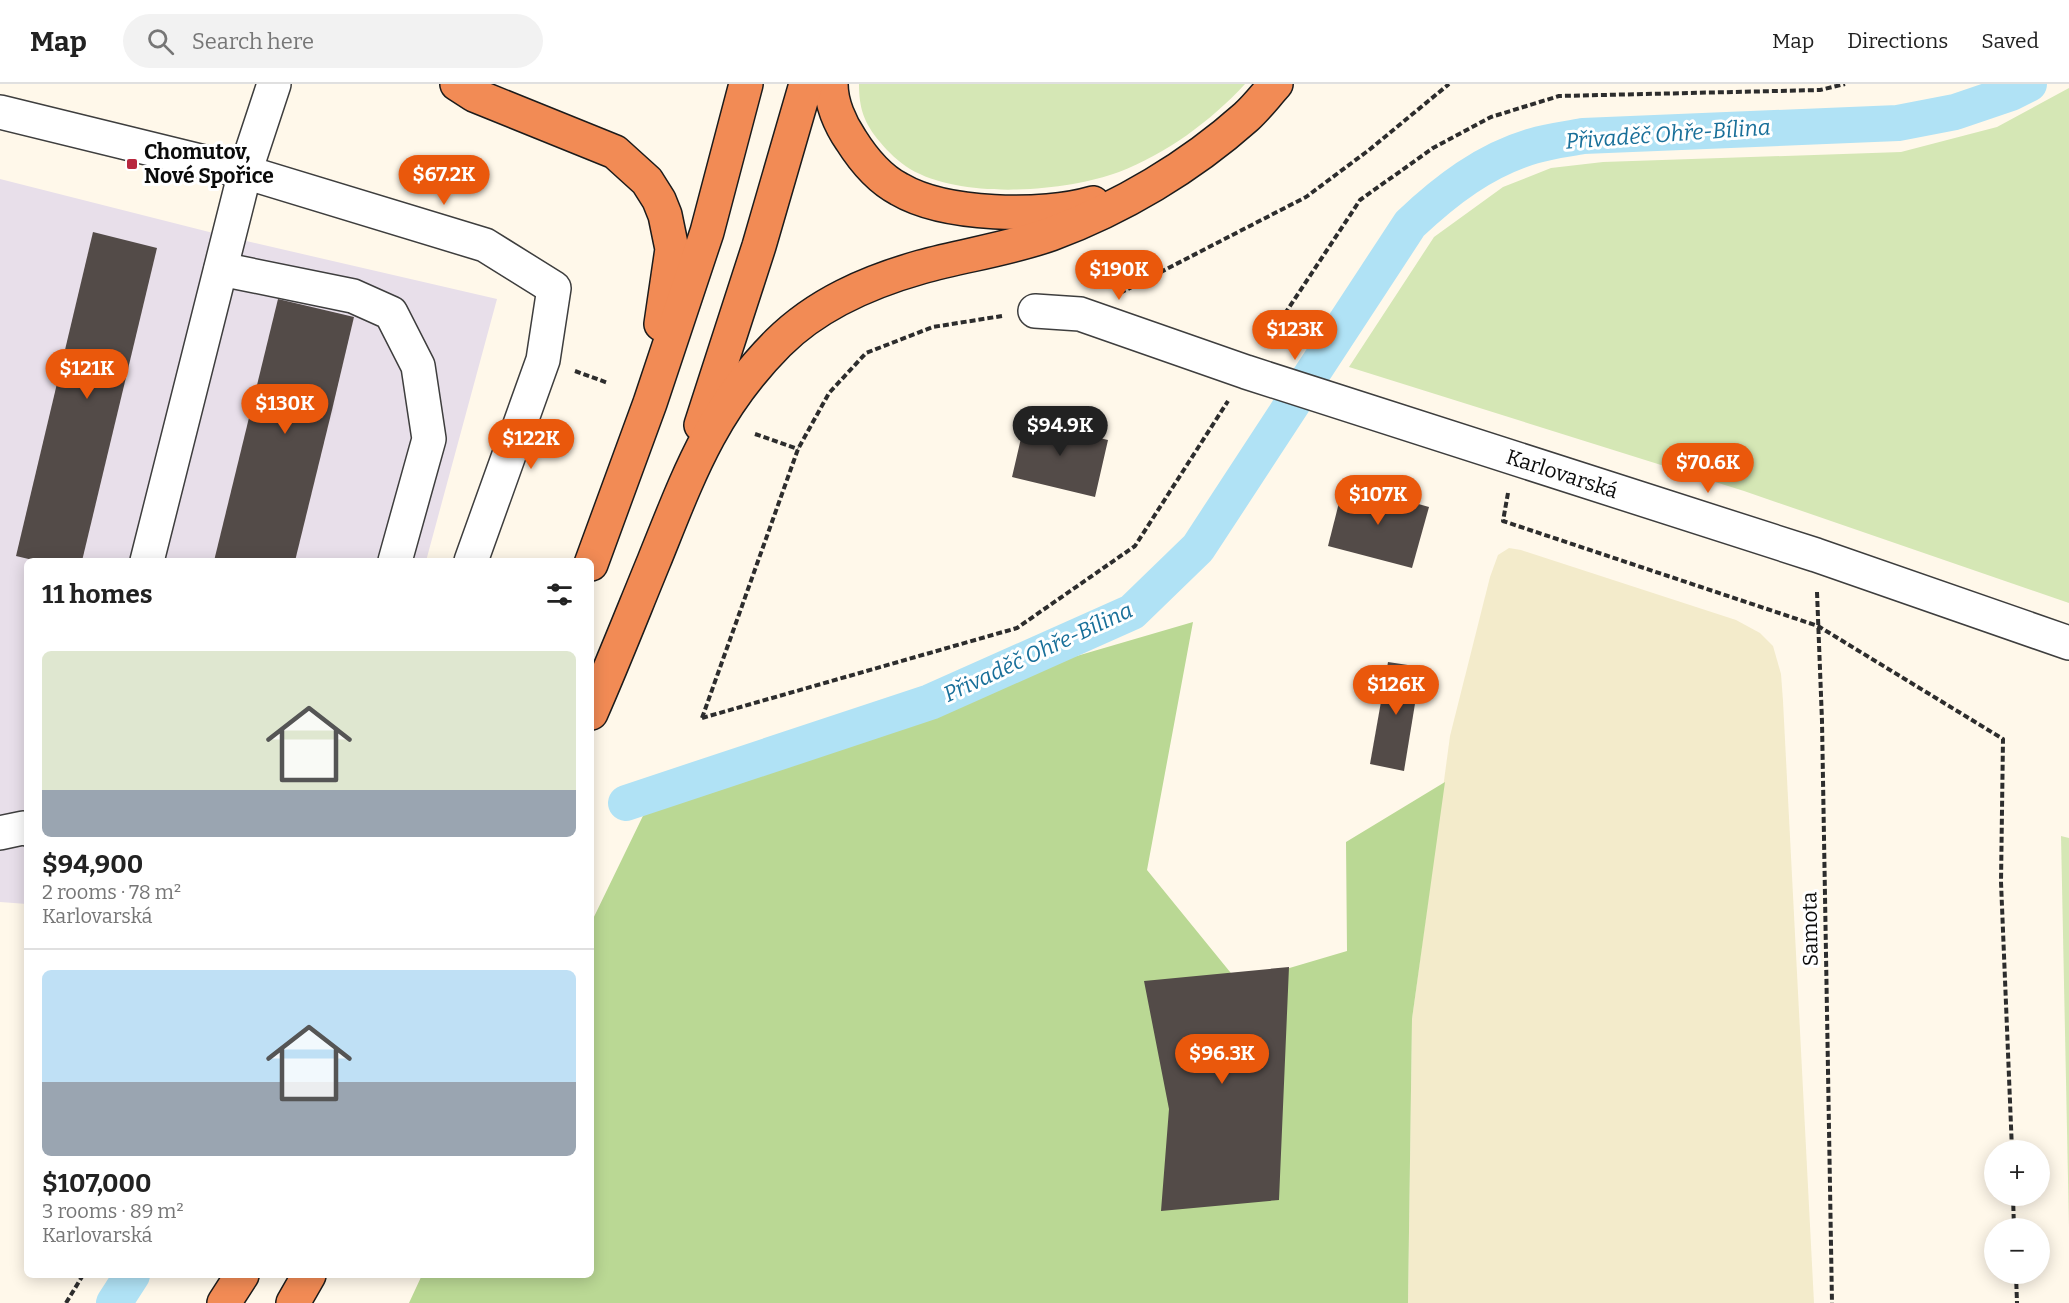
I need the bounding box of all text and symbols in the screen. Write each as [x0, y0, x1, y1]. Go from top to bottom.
search box [123, 14, 543, 68]
text: Map [30, 25, 87, 58]
icon: search [144, 25, 177, 58]
text: Search here [192, 28, 314, 55]
text: Map [1772, 28, 1814, 54]
text: Directions [1847, 28, 1948, 54]
text: Saved [1981, 28, 2039, 54]
water label: Přivaděč Ohře-Bílina [1564, 113, 1772, 155]
place label: Chomutov, Nové Spořice [144, 139, 274, 189]
pin: $67.2K [395, 155, 493, 206]
marker: Chomutov, Nové Spořice [125, 157, 139, 171]
text: $67.2K [413, 162, 475, 186]
pin: $190K [1077, 250, 1161, 301]
text: $190K [1089, 257, 1149, 281]
pin: $123K [1253, 310, 1337, 361]
text: $123K [1266, 317, 1324, 341]
pin: $121K [45, 349, 129, 400]
text: $121K [60, 356, 114, 380]
pin: $130K [243, 384, 327, 435]
text: $130K [255, 391, 315, 415]
pin: $94.9K [1011, 406, 1109, 457]
text: $94.9K [1027, 413, 1093, 437]
pin: $122K [489, 419, 573, 470]
text: $122K [502, 426, 560, 450]
pin: $70.6K [1659, 443, 1757, 494]
street label: Karlovarská [1503, 444, 1622, 504]
text: $70.6K [1676, 450, 1740, 474]
pin: $107K [1336, 475, 1420, 526]
text: $107K [1349, 482, 1407, 506]
icon: filters [543, 578, 576, 611]
text: 11 homes [42, 579, 153, 610]
water label: Přivaděč Ohře-Bílina [939, 596, 1137, 708]
pin: $126K [1354, 665, 1438, 716]
text: $126K [1367, 672, 1425, 696]
icon: home [255, 690, 363, 798]
text: $94,900 [42, 849, 143, 880]
text: 2 rooms · 78 m² [42, 880, 181, 904]
street label: Samota [1796, 891, 1824, 967]
text: Karlovarská [42, 904, 153, 928]
icon: home [255, 1009, 363, 1117]
pin: $96.3K [1173, 1034, 1271, 1085]
text: $96.3K [1189, 1041, 1255, 1065]
map controls [1984, 1140, 2050, 1284]
button: + [1984, 1140, 2050, 1206]
text: $107,000 [42, 1168, 152, 1199]
text: 3 rooms · 89 m² [42, 1199, 184, 1223]
button: − [1984, 1218, 2050, 1284]
text: Karlovarská [42, 1223, 153, 1247]

